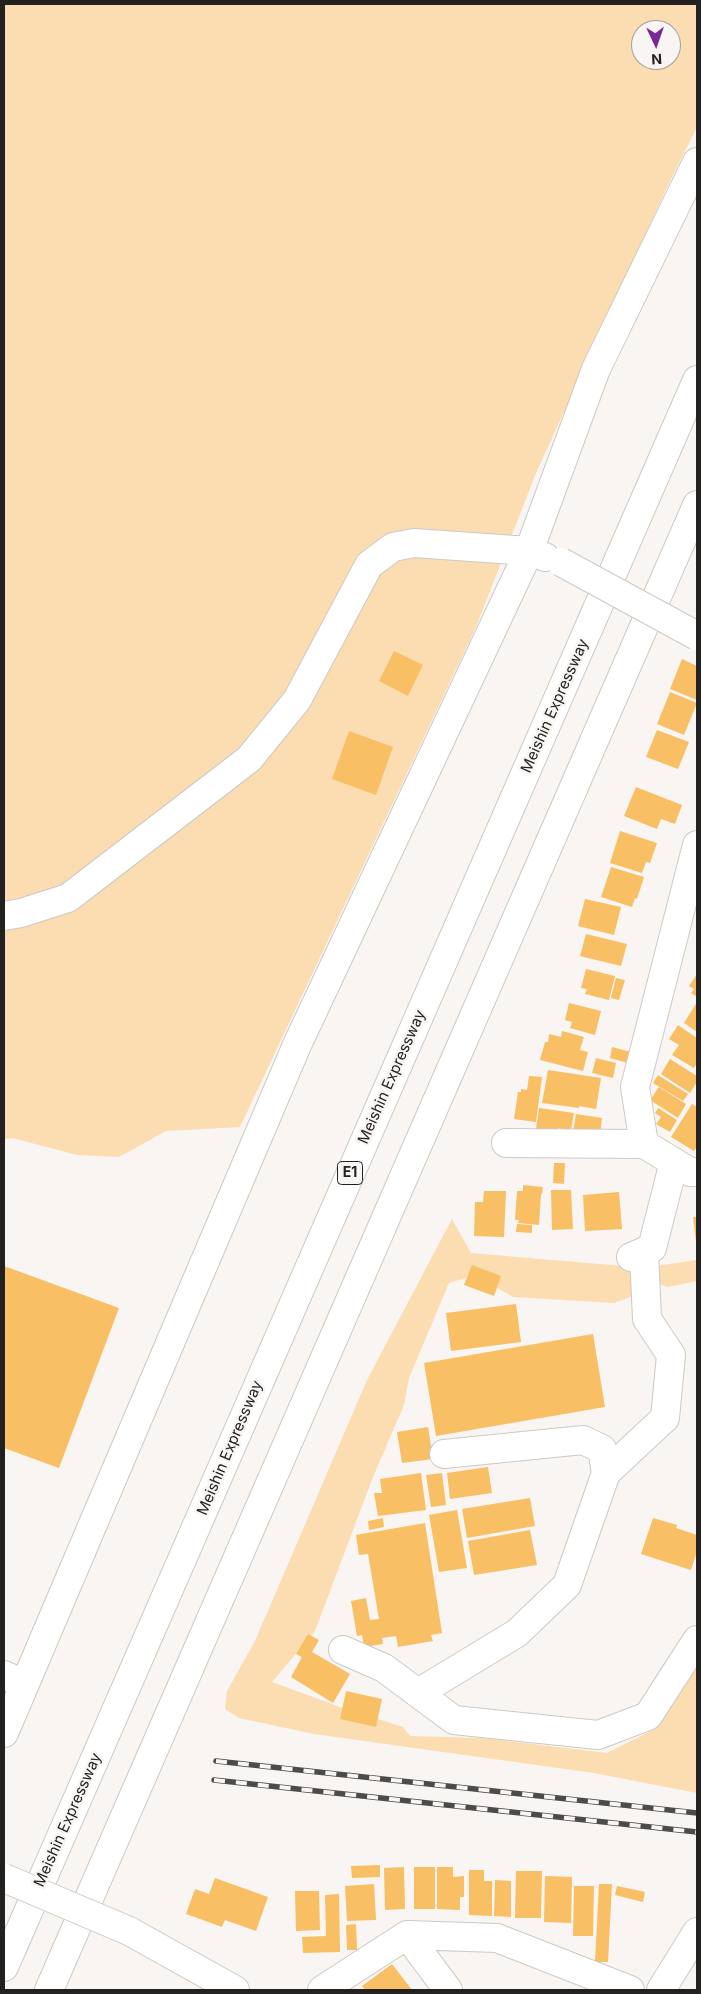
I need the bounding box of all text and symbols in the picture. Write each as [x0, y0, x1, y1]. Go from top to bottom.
north arrow [631, 20, 681, 70]
text: N [651, 51, 663, 68]
street label: Meishin Expressway [517, 636, 593, 776]
street label: Meishin Expressway [354, 1007, 430, 1147]
road number: E1 [338, 1162, 362, 1184]
street label: Meishin Expressway [193, 1378, 267, 1518]
street label: Meishin Expressway [30, 1750, 106, 1890]

